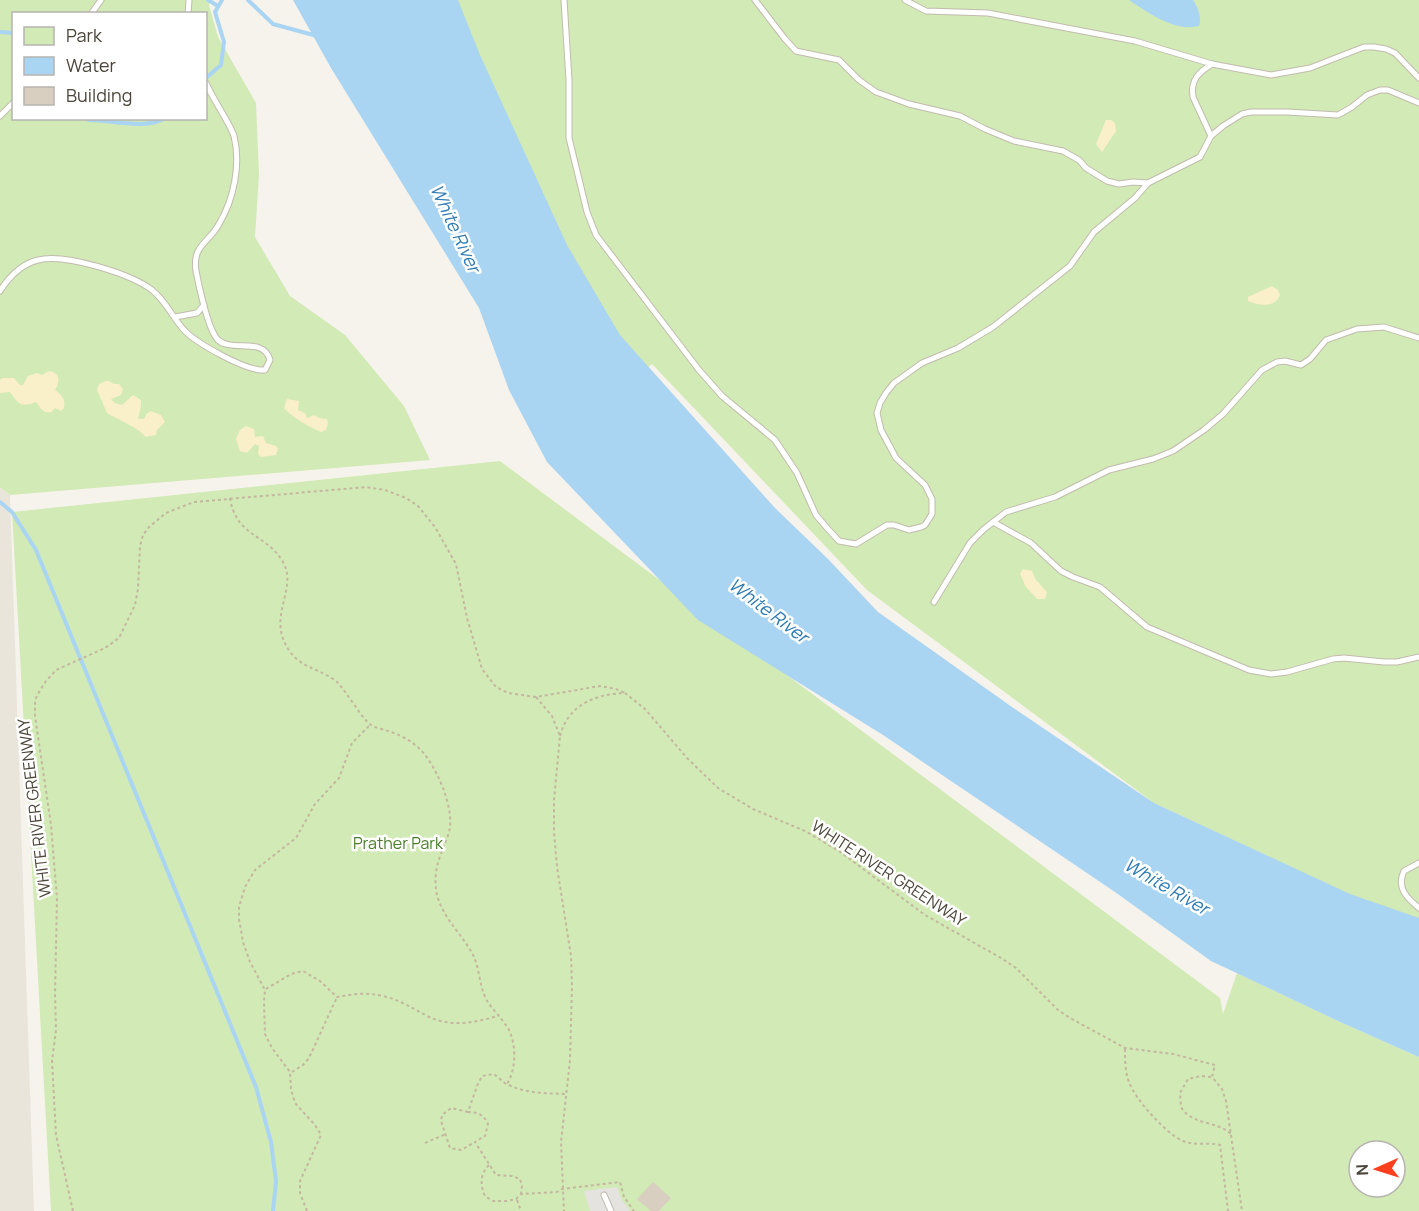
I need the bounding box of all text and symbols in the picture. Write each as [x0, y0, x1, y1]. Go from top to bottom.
legend [12, 12, 207, 120]
text: Park [66, 23, 103, 47]
text: Water [66, 53, 116, 77]
text: Building [66, 83, 132, 107]
water label: White River [425, 180, 488, 278]
water label: White River [724, 572, 816, 649]
street label: WHITE RIVER GREENWAY [12, 717, 56, 899]
street label: WHITE RIVER GREENWAY [808, 815, 971, 931]
park label: Prather Park [353, 832, 444, 854]
water label: White River [1120, 852, 1216, 921]
north arrow [1347, 1139, 1407, 1199]
text: N [1351, 1163, 1373, 1176]

